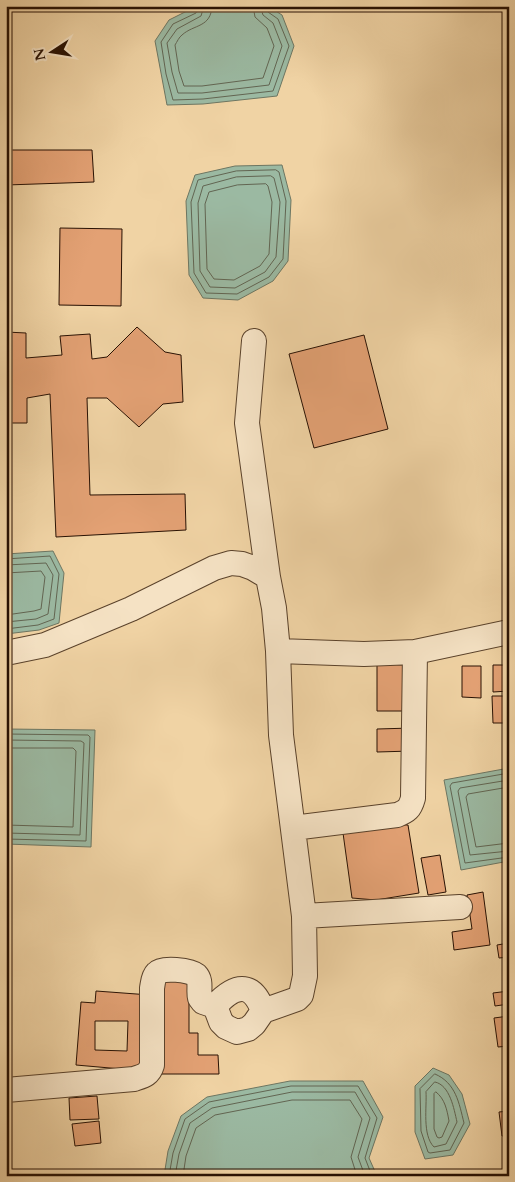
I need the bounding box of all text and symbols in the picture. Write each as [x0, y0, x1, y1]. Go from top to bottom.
north arrow [28, 28, 78, 78]
text: N [29, 47, 50, 63]

